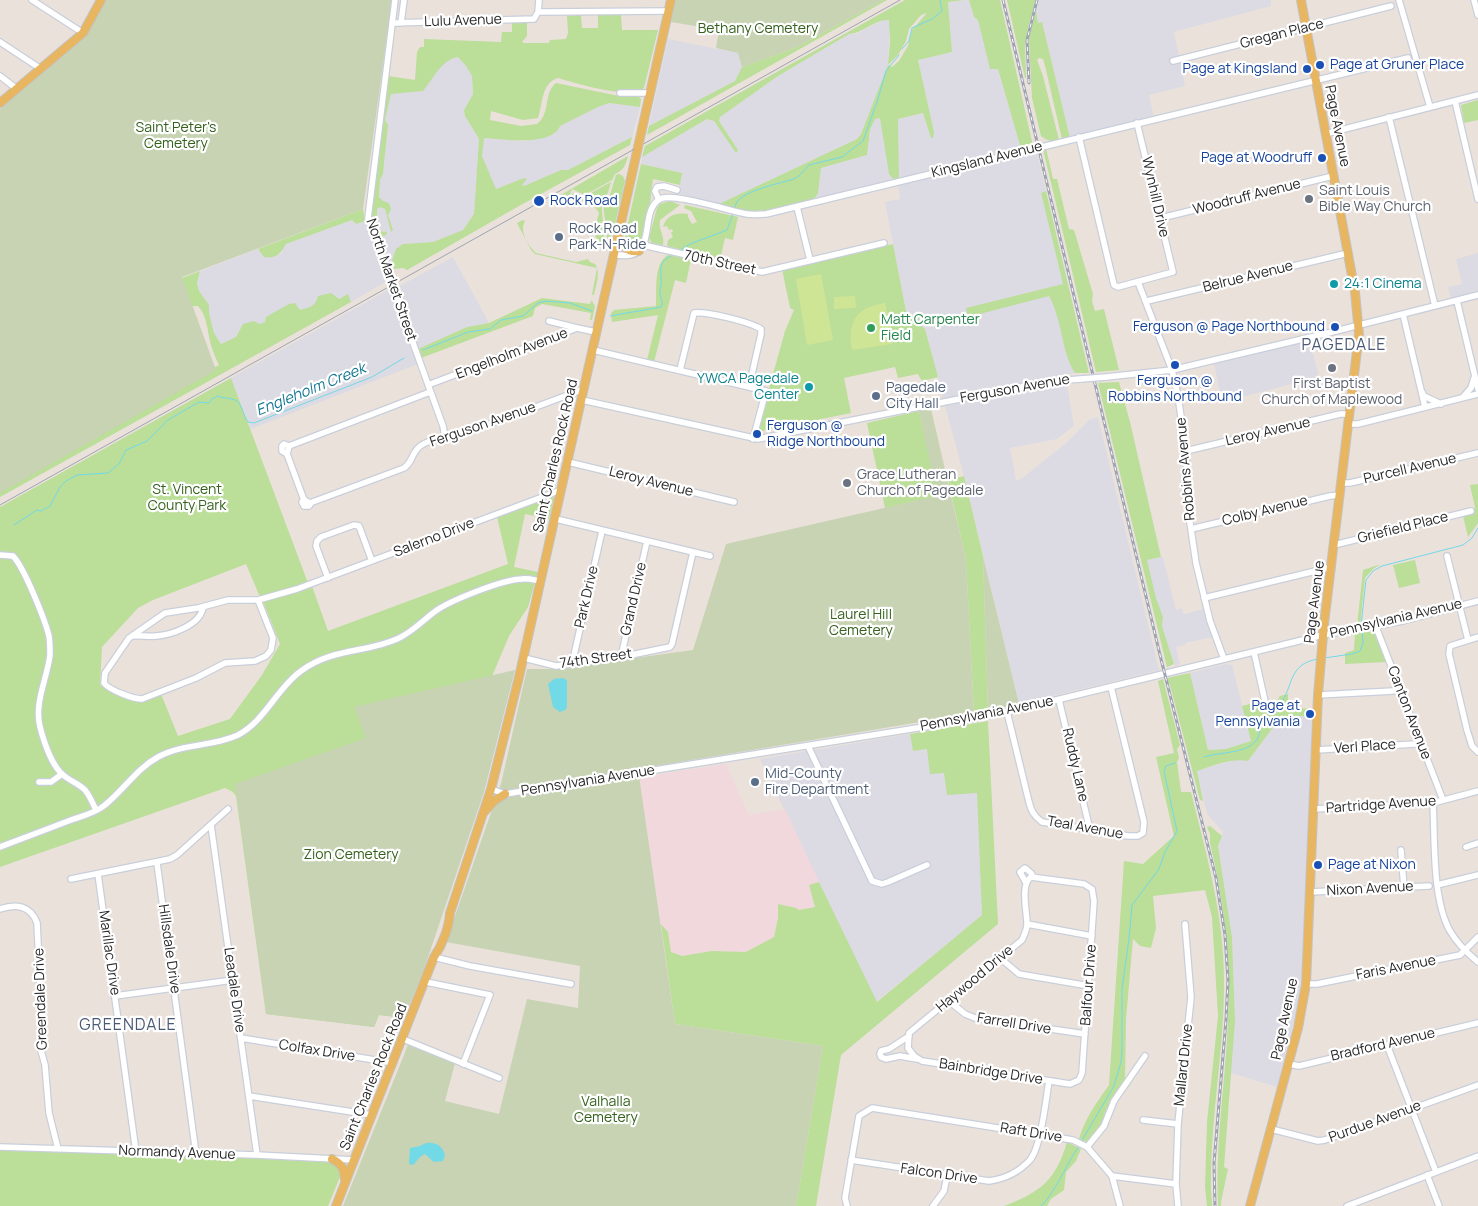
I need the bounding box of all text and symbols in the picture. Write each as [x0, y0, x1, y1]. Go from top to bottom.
street label: Lulu Avenue [424, 11, 502, 31]
street label: Gregan Place [1239, 16, 1325, 52]
park label: Bethany Cemetery [698, 21, 818, 37]
place label: Page at Gruner Place [1330, 57, 1464, 73]
marker: Page at Gruner Place [1314, 59, 1326, 71]
place label: Page at Kingsland [1182, 61, 1297, 77]
marker: Page at Kingsland [1301, 63, 1313, 75]
street label: Page Avenue [1321, 84, 1353, 168]
park label: Saint Peter's Cemetery [136, 120, 216, 152]
street label: Kingsland Avenue [930, 138, 1044, 182]
place label: Page at Woodruff [1201, 150, 1312, 166]
marker: Page at Woodruff [1316, 152, 1328, 164]
street label: Wynhill Drive [1138, 155, 1172, 239]
street label: Woodruff Avenue [1191, 175, 1303, 219]
place label: Saint Louis Bible Way Church [1319, 183, 1431, 216]
place label: Rock Road [550, 193, 618, 209]
marker: Saint Louis Bible Way Church [1303, 193, 1315, 205]
marker: Rock Road [532, 194, 546, 208]
street label: North Market Street [362, 216, 420, 344]
place label: Rock Road Park-N-Ride [569, 221, 646, 253]
marker: Rock Road Park-N-Ride [553, 231, 565, 243]
street label: 70th Street [682, 247, 758, 279]
street label: Belrue Avenue [1201, 258, 1295, 296]
place label: 24:1 Cinema [1344, 276, 1422, 292]
marker: 24:1 Cinema [1328, 278, 1340, 290]
place label: Matt Carpenter Field [881, 312, 980, 344]
place label: Ferguson @ Page Northbound [1133, 319, 1325, 335]
marker: Ferguson @ Page Northbound [1329, 321, 1341, 333]
marker: Matt Carpenter Field [865, 322, 877, 334]
street label: Engelholm Avenue [454, 325, 570, 383]
district label: PAGEDALE [1301, 336, 1387, 356]
marker: Ferguson @ Robbins Northbound [1169, 359, 1181, 371]
water label: Engleholm Creek [254, 360, 368, 420]
marker: First Baptist Church of Maplewood [1326, 362, 1338, 374]
place label: YWCA Pagedale Center [697, 371, 799, 404]
street label: Ferguson Avenue [959, 371, 1071, 407]
place label: Ferguson @ Robbins Northbound [1108, 373, 1242, 406]
place label: First Baptist Church of Maplewood [1262, 376, 1402, 408]
street label: Saint Charles Rock Road [530, 378, 582, 534]
place label: Pagedale City Hall [886, 380, 946, 412]
marker: YWCA Pagedale Center [803, 381, 815, 393]
marker: Pagedale City Hall [870, 390, 882, 402]
street label: Ferguson Avenue [428, 399, 538, 451]
street label: Leroy Avenue [1224, 414, 1312, 450]
street label: Robbins Avenue [1173, 417, 1199, 521]
place label: Ferguson @ Ridge Northbound [767, 418, 885, 451]
marker: Ferguson @ Ridge Northbound [751, 428, 763, 440]
street label: Purcell Avenue [1362, 450, 1458, 488]
street label: Leroy Avenue [607, 463, 695, 501]
place label: Grace Lutheran Church of Pagedale [857, 467, 983, 500]
marker: Grace Lutheran Church of Pagedale [841, 477, 853, 489]
park label: St. Vincent County Park [148, 482, 226, 514]
street label: Colby Avenue [1220, 492, 1310, 530]
street label: Griefield Place [1356, 509, 1450, 547]
street label: Salerno Drive [391, 515, 477, 561]
street label: Page Avenue [1302, 560, 1328, 644]
street label: Grand Drive [617, 561, 651, 637]
street label: Park Drive [572, 564, 602, 630]
street label: Pennsylvania Avenue [1328, 596, 1464, 642]
park label: Laurel Hill Cemetery [829, 607, 893, 640]
street label: 74th Street [559, 646, 633, 672]
street label: Canton Avenue [1383, 664, 1435, 762]
street label: Pennsylvania Avenue [919, 693, 1055, 735]
place label: Page at Pennsylvania [1215, 698, 1300, 730]
marker: Page at Pennsylvania [1304, 708, 1316, 720]
street label: Ruddy Lane [1058, 726, 1092, 804]
street label: Verl Place [1333, 736, 1397, 758]
street label: Pennsylvania Avenue [520, 762, 656, 800]
place label: Mid-County Fire Department [765, 766, 869, 799]
marker: Mid-County Fire Department [749, 776, 761, 788]
street label: Partridge Avenue [1325, 793, 1437, 817]
street label: Teal Avenue [1046, 813, 1124, 843]
park label: Zion Cemetery [303, 847, 399, 863]
place label: Page at Nixon [1328, 857, 1416, 873]
marker: Page at Nixon [1312, 859, 1324, 871]
street label: Nixon Avenue [1326, 878, 1414, 900]
street label: Hillsdale Drive [154, 903, 184, 995]
street label: Marillac Drive [95, 910, 123, 996]
street label: Haywood Drive [933, 942, 1017, 1016]
street label: Balfour Drive [1078, 944, 1100, 1026]
street label: Leadale Drive [220, 946, 248, 1034]
street label: Greendale Drive [31, 948, 51, 1050]
street label: Faris Avenue [1355, 952, 1437, 984]
street label: Page Avenue [1268, 977, 1302, 1061]
street label: Saint Charles Rock Road [337, 1001, 411, 1153]
street label: Farrell Drive [976, 1010, 1052, 1038]
district label: GREENDALE [78, 1016, 178, 1036]
street label: Mallard Drive [1171, 1023, 1197, 1107]
street label: Bradford Avenue [1329, 1025, 1437, 1065]
street label: Colfax Drive [278, 1037, 356, 1065]
street label: Bainbridge Drive [938, 1056, 1044, 1088]
park label: Valhalla Cemetery [574, 1094, 638, 1126]
street label: Purdue Avenue [1326, 1097, 1424, 1147]
street label: Raft Drive [999, 1120, 1063, 1146]
street label: Normandy Avenue [118, 1143, 236, 1163]
street label: Falcon Drive [899, 1160, 979, 1188]

